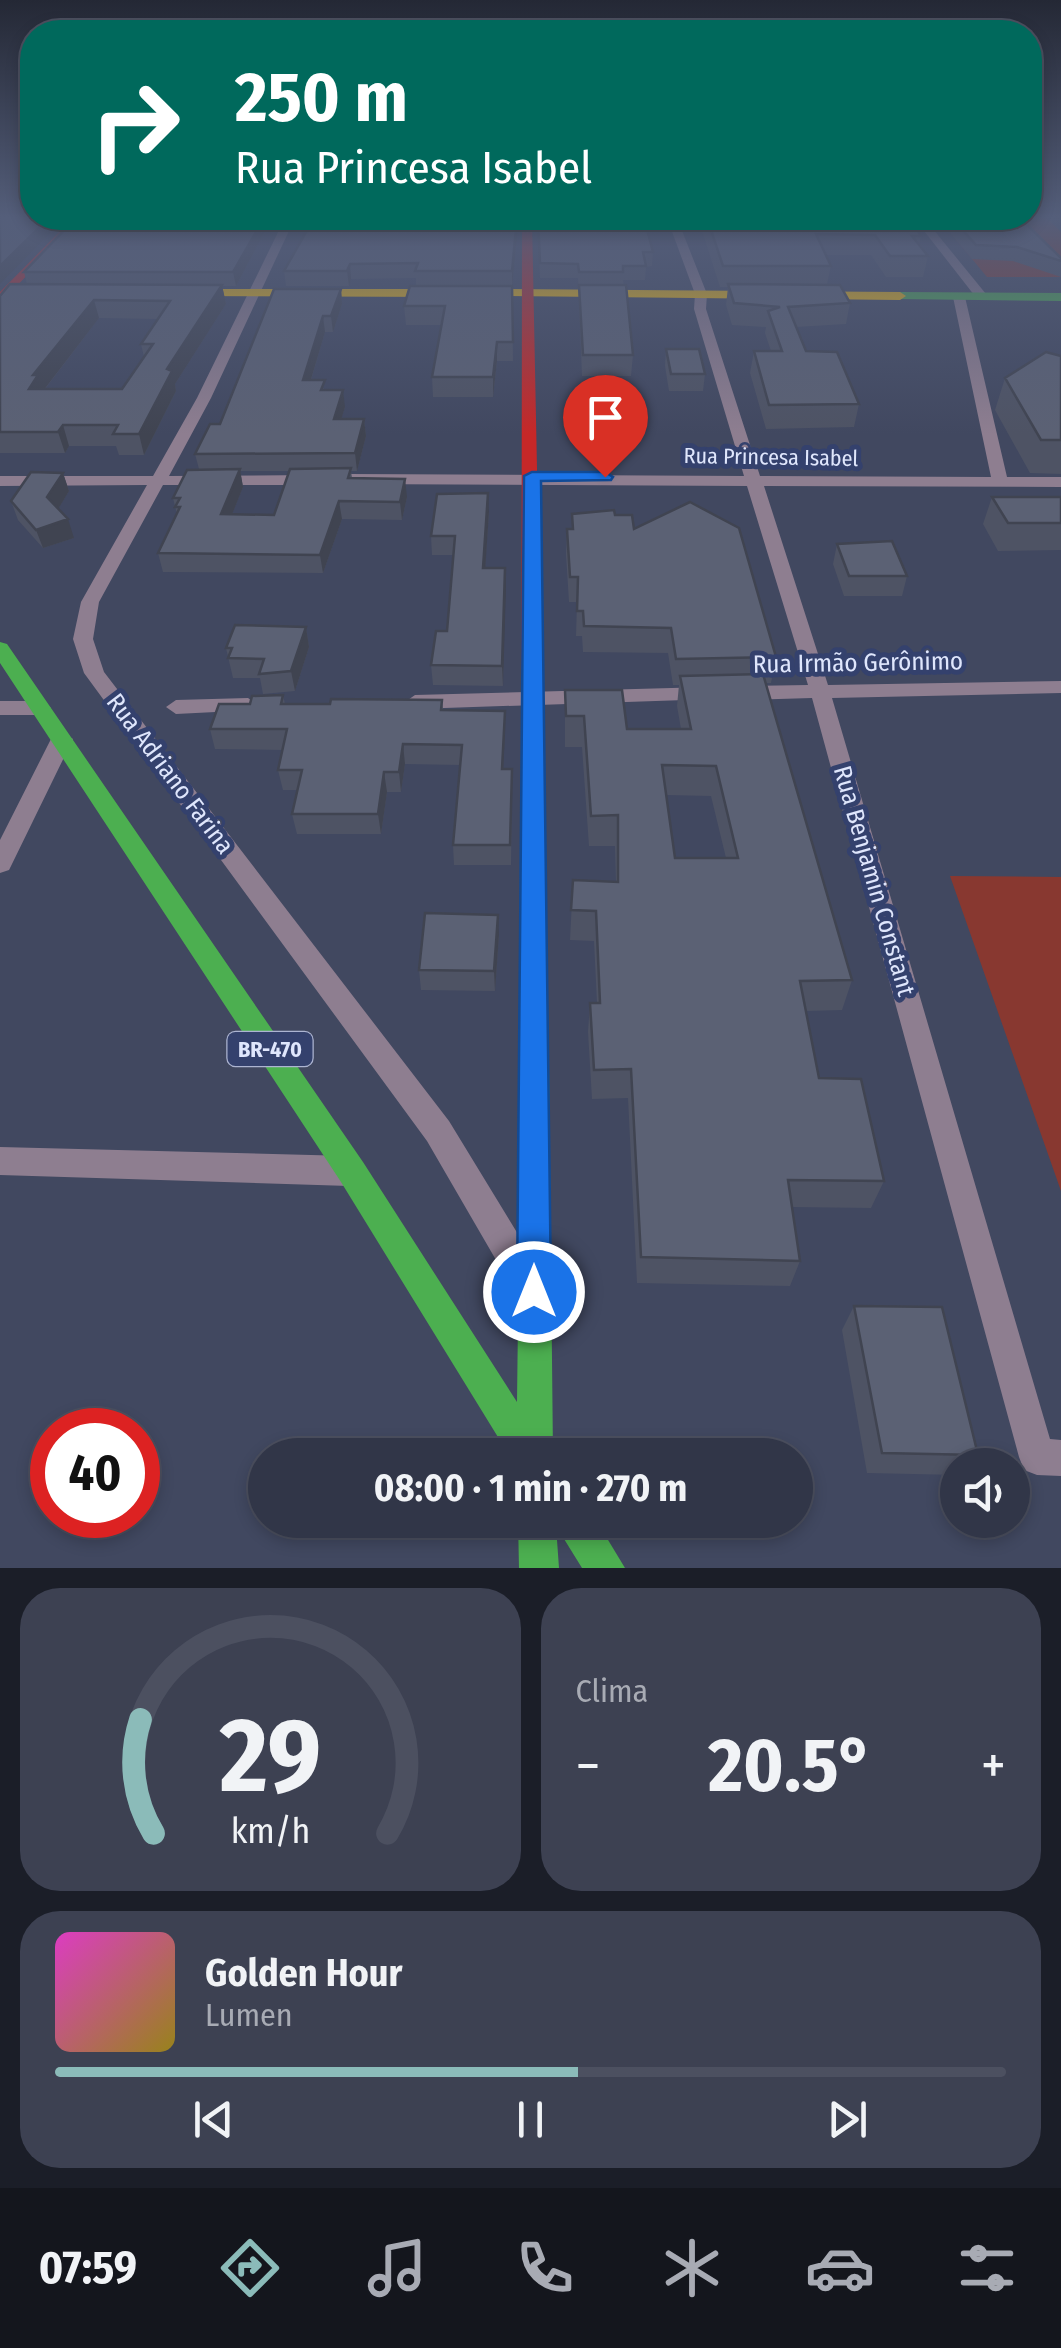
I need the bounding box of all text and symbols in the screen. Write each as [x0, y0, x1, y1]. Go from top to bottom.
text: 250 m [235, 56, 408, 140]
icon: right [70, 60, 200, 190]
text: Rua Princesa Isabel [235, 141, 592, 195]
pin [563, 375, 648, 478]
icon: arrive [578, 390, 633, 445]
street label: Rua Princesa Isabel [683, 442, 859, 472]
street label: Rua Irmão Gerônimo [753, 646, 963, 680]
street label: Rua Adriano Farina [100, 688, 240, 860]
street label: Rua Benjamin Constant [827, 762, 921, 1000]
road number: BR-470 [228, 1032, 312, 1066]
position arrow [482, 1240, 586, 1344]
speed limit sign: 40 [30, 1408, 160, 1538]
map controls [940, 1448, 1030, 1538]
button: sound [940, 1448, 1030, 1538]
text: 08:00 · 1 min · 270 m [374, 1465, 687, 1511]
text: Clima [576, 1672, 648, 1710]
text: 29 [219, 1694, 321, 1819]
text: 20.5° [708, 1721, 873, 1811]
text: − [576, 1733, 600, 1799]
text: + [981, 1733, 1006, 1799]
text: km/h [230, 1810, 310, 1852]
text: Golden Hour [205, 1950, 403, 1996]
text: Lumen [205, 1996, 293, 2034]
icon: previous [186, 2092, 241, 2147]
icon: pause [503, 2092, 558, 2147]
icon: next [820, 2092, 875, 2147]
icon: directions [215, 2233, 285, 2303]
icon: music [362, 2233, 432, 2303]
icon: phone [510, 2233, 580, 2303]
icon: climate [657, 2233, 727, 2303]
icon: car [805, 2233, 875, 2303]
icon: filters [952, 2233, 1022, 2303]
text: 07:59 [39, 2241, 137, 2295]

